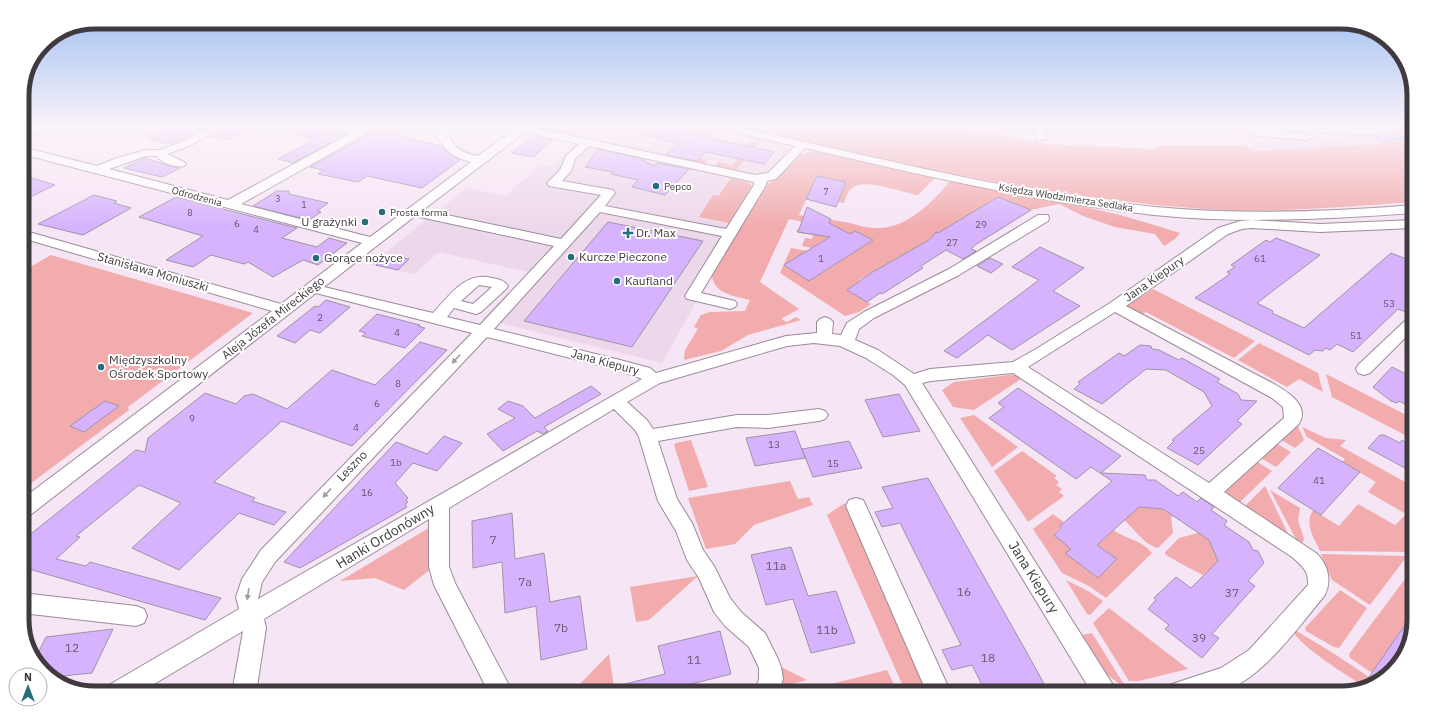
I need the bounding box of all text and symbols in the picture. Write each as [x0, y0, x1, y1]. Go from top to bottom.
place label: Pepco [664, 180, 692, 193]
street label: Księdza Włodzimierza Sedlaka [998, 180, 1135, 215]
marker: Pepco [651, 181, 661, 191]
street label: Odrodzenia [170, 184, 224, 210]
house number: 7 [823, 186, 829, 197]
house number: 3 [275, 193, 281, 204]
house number: 1 [301, 199, 307, 210]
place label: Prosta forma [390, 206, 448, 219]
house number: 8 [187, 207, 193, 218]
marker: Prosta forma [377, 207, 387, 217]
place label: U grażynki [301, 214, 357, 229]
house number: 6 [234, 217, 240, 230]
marker: U grażynki [360, 217, 370, 227]
house number: 29 [975, 218, 987, 231]
house number: 4 [253, 223, 259, 236]
place label: Dr. Max [636, 225, 676, 240]
marker: Dr. Max [623, 228, 633, 238]
house number: 27 [946, 236, 958, 249]
street label: Stanisława Moniuszki [96, 248, 210, 295]
place label: Kurcze Pieczone [579, 249, 667, 264]
place label: Gorące nożyce [324, 250, 403, 265]
marker: Kurcze Pieczone [566, 252, 576, 262]
house number: 1 [818, 252, 824, 265]
street label: Jana Kiepury [1121, 252, 1187, 305]
house number: 61 [1254, 252, 1266, 265]
marker: Gorące nożyce [311, 253, 321, 263]
street label: Aleja Józefa Mireckiego [218, 273, 327, 362]
place label: Kaufland [625, 273, 673, 288]
marker: Kaufland [612, 276, 622, 286]
house number: 53 [1383, 297, 1395, 310]
house number: 2 [317, 311, 323, 324]
house number: 4 [394, 326, 400, 339]
house number: 51 [1350, 329, 1362, 342]
street label: Jana Kiepury [569, 345, 641, 378]
place label: Międzyszkolny Ośrodek Sportowy [109, 352, 208, 381]
one-way arrow [451, 354, 461, 364]
marker: Międzyszkolny Ośrodek Sportowy [96, 362, 106, 372]
house number: 8 [395, 377, 401, 390]
house number: 6 [374, 397, 380, 410]
house number: 9 [189, 412, 195, 425]
house number: 4 [353, 421, 359, 434]
house number: 13 [768, 438, 780, 451]
house number: 25 [1193, 444, 1205, 457]
street label: Leszno [333, 447, 370, 484]
house number: 1b [390, 456, 402, 469]
house number: 15 [827, 457, 839, 470]
house number: 41 [1313, 474, 1325, 487]
house number: 16 [361, 486, 373, 499]
one-way arrow [323, 488, 332, 498]
street label: Hanki Ordonówny [332, 500, 438, 572]
house number: 7 [489, 532, 497, 547]
street label: Jana Kiepury [1005, 538, 1063, 616]
house number: 11a [766, 558, 787, 573]
house number: 7a [518, 574, 532, 589]
house number: 16 [957, 584, 971, 599]
house number: 37 [1225, 585, 1239, 600]
one-way arrow [245, 587, 251, 600]
house number: 7b [554, 620, 568, 635]
house number: 11b [816, 622, 838, 637]
house number: 39 [1192, 630, 1206, 645]
house number: 12 [65, 640, 79, 655]
house number: 18 [981, 650, 995, 665]
house number: 11 [687, 652, 701, 667]
north arrow [8, 667, 48, 707]
text: N [24, 670, 32, 684]

